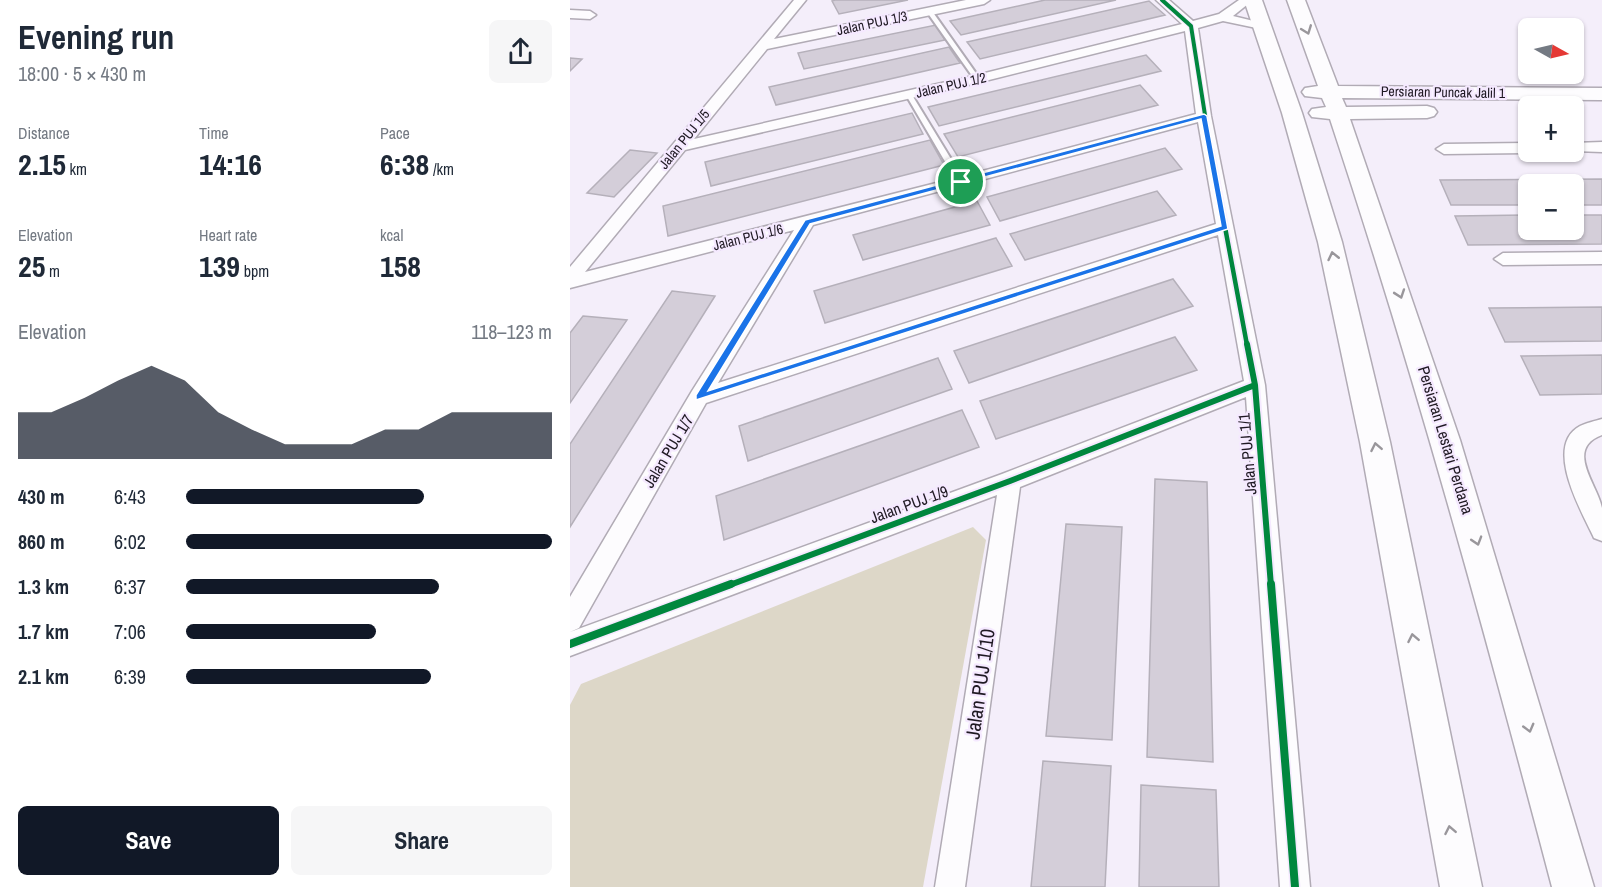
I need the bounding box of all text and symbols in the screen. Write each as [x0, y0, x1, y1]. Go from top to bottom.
street label: Jalan PUJ 1/3 [835, 7, 909, 39]
text: Evening run [18, 15, 174, 59]
north arrow [1518, 18, 1584, 84]
map controls [1518, 18, 1584, 240]
button: share [489, 20, 552, 83]
one-way arrow [1300, 24, 1313, 35]
text: 18:00 · 5 × 430 m [18, 60, 146, 87]
street label: Jalan PUJ 1/2 [914, 68, 988, 102]
street label: Persiaran Puncak Jalil 1 [1381, 82, 1506, 102]
button: + [1518, 96, 1584, 162]
street label: Jalan PUJ 1/5 [655, 106, 713, 172]
text: Distance [18, 122, 70, 144]
text: Time [199, 122, 229, 144]
text: Pace [380, 122, 410, 144]
text: 2.15 [18, 144, 66, 184]
text: 14:16 [199, 144, 262, 184]
text: 6:38 [380, 144, 429, 184]
pin [935, 156, 986, 207]
text: km [66, 158, 87, 180]
text: /km [429, 158, 454, 180]
icon: arrive [944, 165, 977, 198]
button: − [1518, 174, 1584, 240]
street label: Jalan PUJ 1/6 [711, 220, 785, 254]
text: Elevation [18, 224, 73, 246]
text: Heart rate [199, 224, 257, 246]
text: kcal [380, 224, 403, 246]
text: 25 [18, 246, 45, 286]
text: 139 [199, 246, 240, 286]
text: 158 [380, 246, 421, 286]
one-way arrow [1328, 252, 1341, 262]
text: m [45, 260, 60, 282]
text: bpm [240, 260, 269, 282]
one-way arrow [1393, 288, 1406, 299]
text: Elevation [18, 318, 86, 345]
text: 118–123 m [471, 318, 552, 345]
street label: Persiaran Lestari Perdana [1413, 363, 1479, 517]
street label: Jalan PUJ 1/7 [638, 410, 698, 492]
street label: Jalan PUJ 1/1 [1232, 412, 1262, 496]
one-way arrow [1370, 442, 1383, 452]
street label: Jalan PUJ 1/9 [867, 480, 951, 528]
text: 430 m [18, 483, 65, 510]
text: 6:43 [114, 483, 146, 510]
text: 860 m [18, 528, 65, 555]
text: 6:02 [114, 528, 146, 555]
one-way arrow [1469, 535, 1482, 546]
text: 1.3 km [18, 573, 69, 600]
text: 6:37 [114, 573, 146, 600]
text: 1.7 km [18, 618, 69, 645]
text: 7:06 [114, 618, 146, 645]
street label: Jalan PUJ 1/10 [958, 627, 1001, 741]
one-way arrow [1407, 633, 1420, 643]
text: 2.1 km [18, 663, 69, 690]
text: 6:39 [114, 663, 146, 690]
one-way arrow [1522, 723, 1534, 733]
button: Save [18, 806, 279, 875]
button: Share [291, 806, 552, 875]
one-way arrow [1444, 825, 1457, 835]

